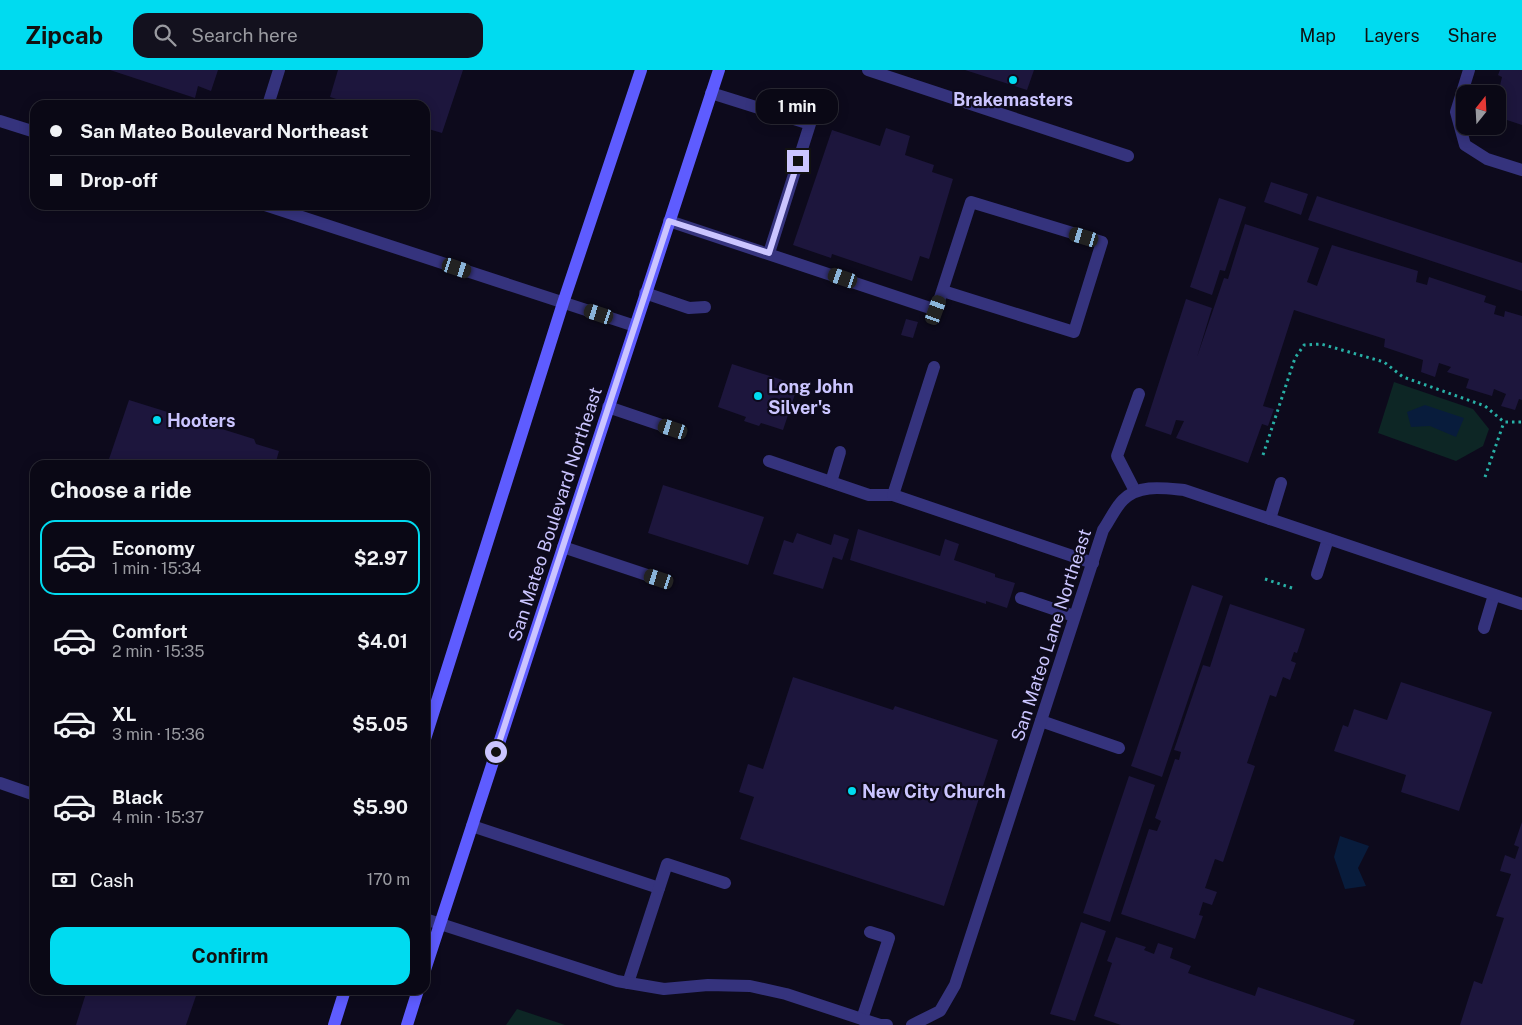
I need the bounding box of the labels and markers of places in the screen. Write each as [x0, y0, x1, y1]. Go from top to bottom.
marker: Brakemasters [1007, 74, 1019, 86]
place label: Brakemasters [953, 89, 1073, 110]
place label: Long John Silver's [768, 376, 854, 418]
marker: Long John Silver's [752, 390, 764, 402]
place label: Hooters [167, 410, 235, 431]
marker: Hooters [151, 414, 163, 426]
place label: New City Church [862, 781, 1006, 802]
marker: New City Church [846, 785, 858, 797]

